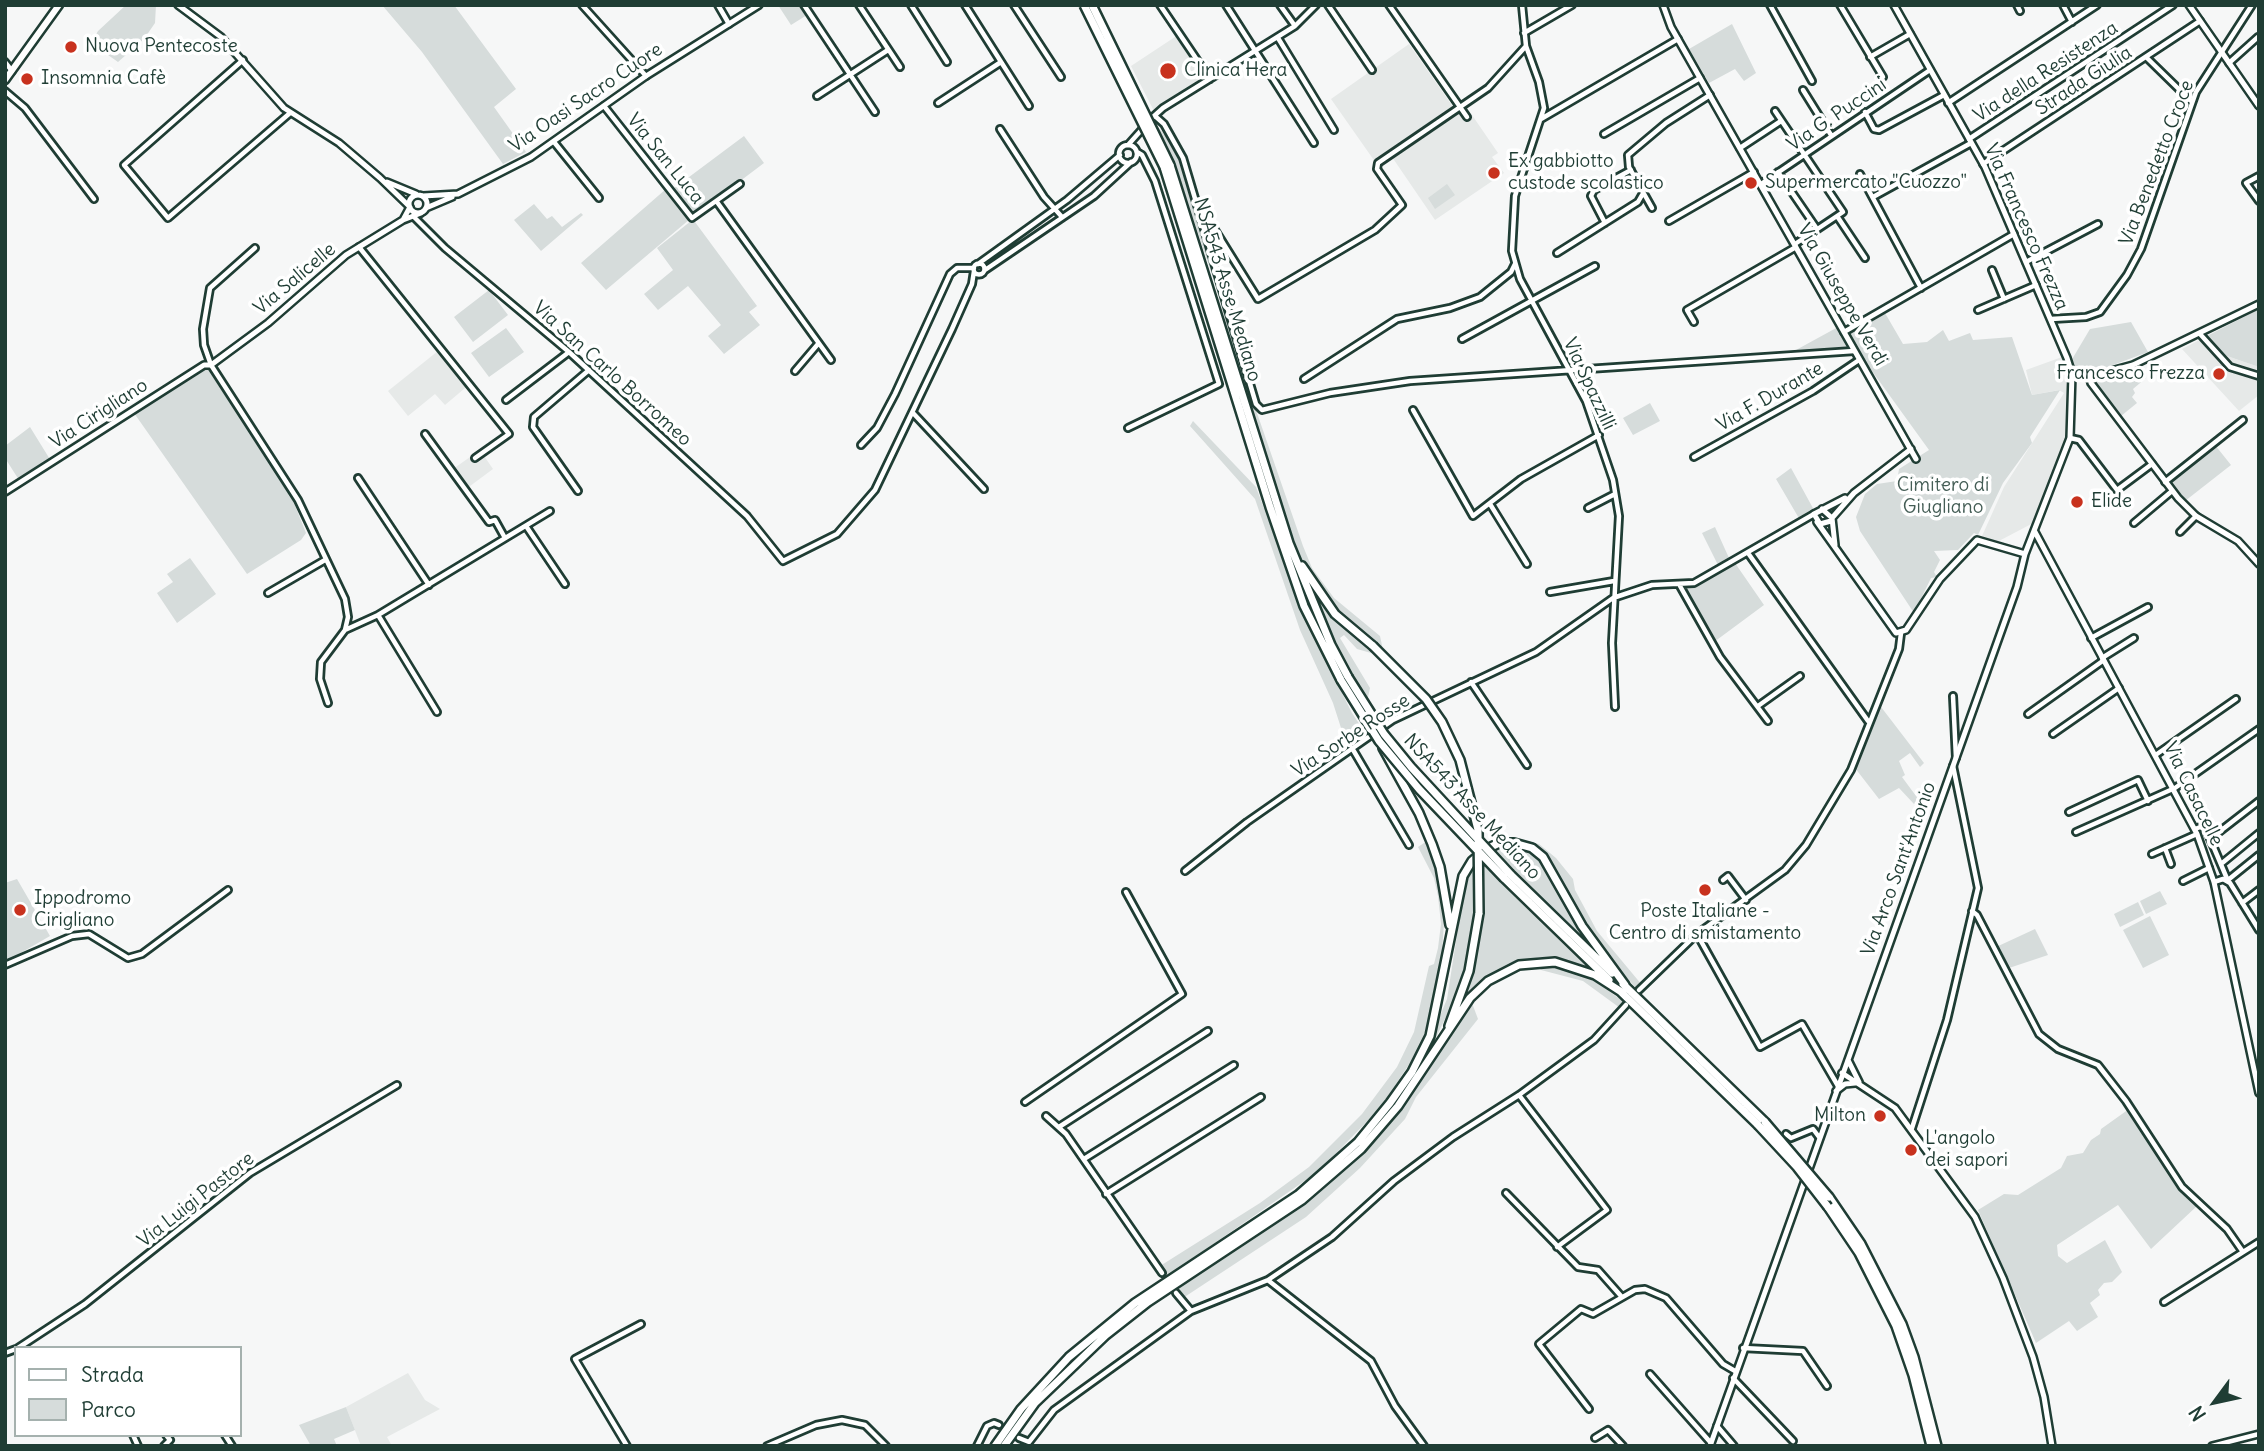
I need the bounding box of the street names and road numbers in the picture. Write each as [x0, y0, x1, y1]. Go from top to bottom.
street label: Via della Resistenza [1970, 17, 2122, 127]
street label: Via Oasi Sacro Cuore [505, 38, 667, 158]
street label: Strada Giulia [2032, 42, 2136, 120]
street label: Via G. Puccini [1783, 73, 1891, 157]
street label: Via Benedetto Croce [2115, 77, 2199, 249]
street label: Via San Luca [622, 109, 708, 209]
street label: Via Francesco Frezza [1979, 140, 2073, 314]
street label: NSA543 Asse Mediano [1188, 195, 1266, 385]
street label: Via Giuseppe Verdi [1792, 220, 1892, 370]
street label: Via Salicelle [249, 238, 341, 320]
street label: Via San Carlo Borromeo [528, 297, 696, 451]
street label: Via Spazzilli [1558, 334, 1620, 434]
street label: Via F. Durante [1713, 357, 1827, 437]
street label: Via Cirigliano [46, 374, 152, 454]
street label: Via Sorbe Rosse [1288, 689, 1414, 783]
street label: NSA543 Asse Mediano [1399, 729, 1545, 885]
street label: Via Casacelle [2158, 738, 2228, 850]
street label: Via Arco Sant'Antonio [1857, 779, 1941, 959]
street label: Via Luigi Pastore [133, 1148, 259, 1252]

